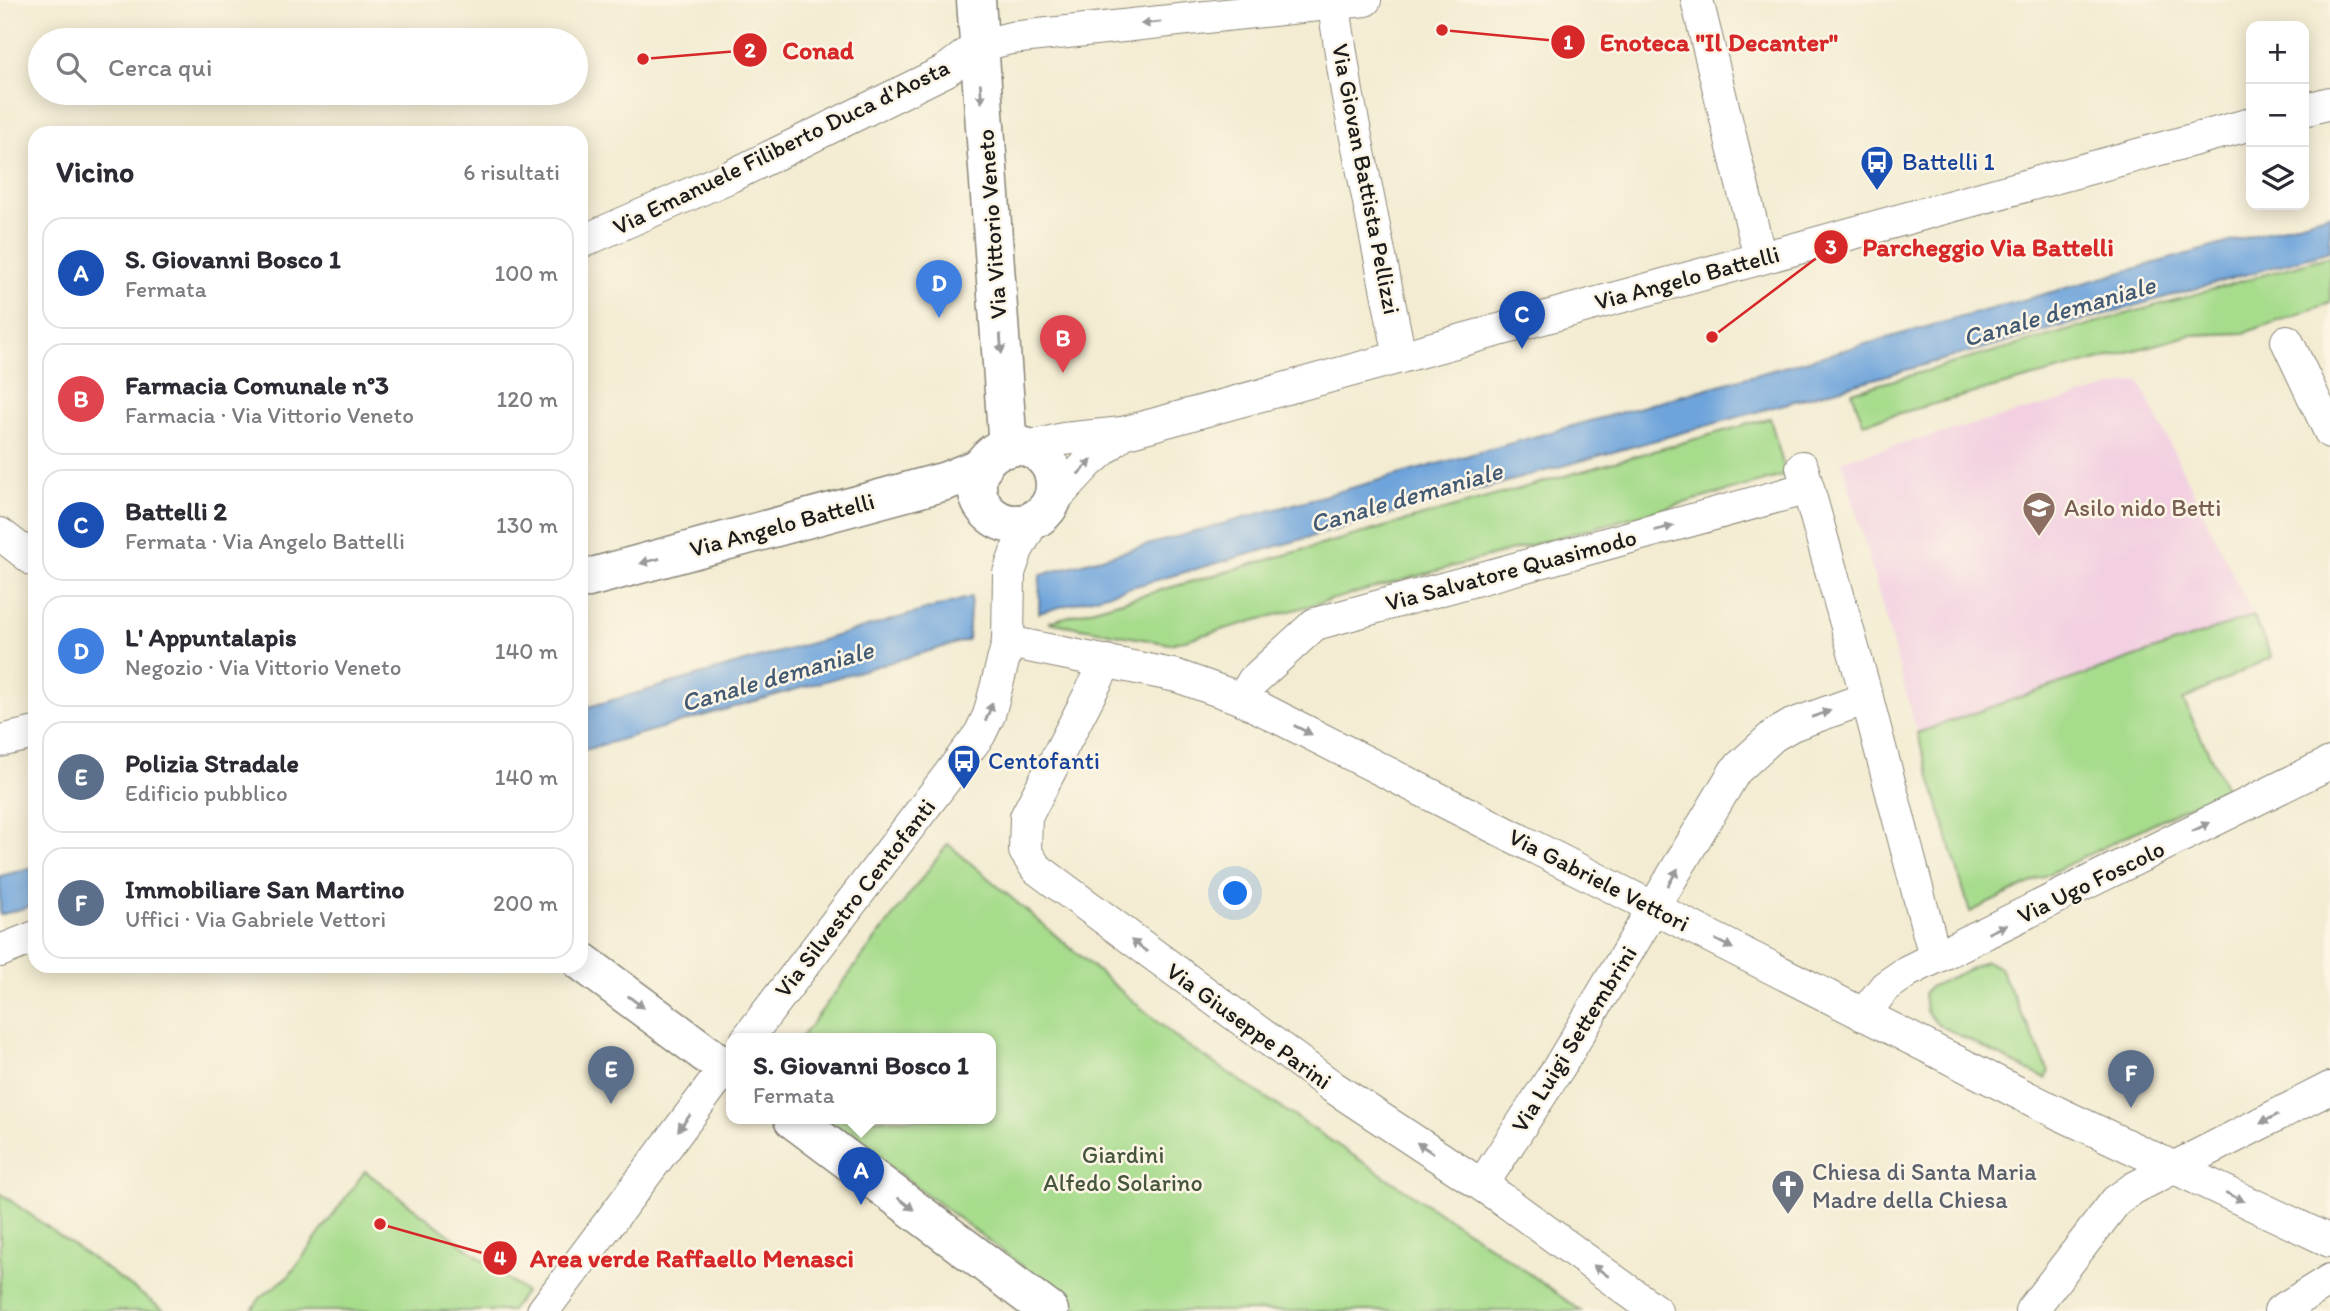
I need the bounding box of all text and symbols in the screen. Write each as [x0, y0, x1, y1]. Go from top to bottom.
one-way arrow [1140, 18, 1162, 29]
callout: Enoteca "Il Decanter" [1551, 19, 1852, 66]
map controls [2246, 21, 2309, 210]
button: + [2246, 21, 2309, 84]
text: Enoteca "Il Decanter" [1600, 26, 1838, 58]
callout: Conad [733, 27, 867, 74]
search box [28, 28, 588, 105]
text: 1 [1563, 29, 1573, 54]
text: Conad [782, 34, 855, 66]
text: 2 [744, 37, 756, 62]
street label: Via Giovan Battista Pellizzi [1326, 41, 1407, 317]
icon: search [52, 48, 90, 86]
text: Cerca qui [108, 51, 212, 83]
street label: Via Emanuele Filiberto Duca d'Aosta [608, 52, 954, 241]
one-way arrow [976, 82, 987, 104]
button: − [2246, 84, 2309, 147]
street label: Via Vittorio Veneto [970, 128, 1013, 320]
bus stop icon: Battelli 1 [1858, 143, 1896, 192]
place label: Battelli 1 [1902, 147, 1995, 176]
button: layers [2246, 147, 2309, 210]
text: Vicino [56, 153, 134, 190]
text: 6 risultati [463, 158, 560, 186]
callout: Parcheggio Via Battelli [1813, 224, 2128, 271]
text: Parcheggio Via Battelli [1862, 231, 2114, 263]
text: 3 [1825, 234, 1837, 259]
street label: Via Angelo Battelli [1591, 239, 1783, 316]
text: S. Giovanni Bosco 1 [125, 243, 341, 275]
text: A [74, 259, 88, 287]
text: 100 m [494, 259, 558, 287]
pin: D [916, 260, 962, 318]
water label: Canale demaniale [1959, 268, 2160, 354]
text: Fermata [125, 275, 207, 303]
pin: C [1499, 291, 1545, 349]
pin: B [1040, 315, 1086, 373]
one-way arrow [996, 333, 1007, 355]
text: Farmacia Comunale n°3 [125, 369, 389, 401]
text: B [74, 385, 88, 413]
text: 120 m [497, 385, 558, 413]
text: Farmacia · Via Vittorio Veneto [125, 401, 414, 429]
water label: Canale demaniale [1306, 454, 1507, 540]
one-way arrow [1076, 458, 1093, 475]
street label: Via Angelo Battelli [686, 486, 878, 563]
school or university icon: Asilo nido Betti [2020, 489, 2058, 538]
place label: Asilo nido Betti [2064, 493, 2221, 522]
text: Battelli 2 [125, 495, 227, 527]
text: C [74, 511, 88, 539]
text: 130 m [496, 511, 558, 539]
street label: Via Salvatore Quasimodo [1382, 522, 1640, 617]
one-way arrow [1654, 522, 1676, 533]
text: Fermata · Via Angelo Battelli [125, 527, 405, 555]
one-way arrow [639, 556, 660, 566]
text: L' Appuntalapis [125, 621, 297, 653]
water label: Canale demaniale [677, 633, 878, 719]
text: D [73, 637, 89, 665]
text: 140 m [495, 637, 558, 665]
text: Negozio · Via Vittorio Veneto [125, 653, 401, 681]
one-way arrow [983, 702, 994, 723]
one-way arrow [1811, 708, 1832, 719]
one-way arrow [1293, 724, 1313, 735]
bus stop icon: Centofanti [945, 742, 983, 791]
place label: Centofanti [988, 746, 1100, 775]
text: Polizia Stradale [125, 747, 299, 779]
text: E [75, 763, 87, 791]
text: 140 m [495, 763, 558, 791]
text: Edificio pubblico [125, 779, 288, 807]
street label: Via Silvestro Centofanti [768, 792, 941, 1003]
street label: Via Gabriele Vettori [1504, 821, 1694, 938]
one-way arrow [2191, 822, 2211, 833]
street label: Via Ugo Foscolo [2012, 833, 2169, 930]
one-way arrow [1667, 868, 1679, 887]
text: Immobiliare San Martino [125, 873, 404, 905]
your location [1218, 876, 1252, 910]
text: F [75, 889, 87, 917]
text: 200 m [493, 889, 558, 917]
text: Uffici · Via Gabriele Vettori [125, 905, 386, 933]
one-way arrow [1987, 923, 2007, 934]
one-way arrow [1714, 938, 1734, 949]
one-way arrow [1130, 939, 1148, 953]
street label: Via Luigi Settembrini [1504, 940, 1643, 1137]
street label: Via Giuseppe Parini [1161, 956, 1338, 1095]
one-way arrow [626, 994, 644, 1009]
popup [726, 1033, 996, 1124]
pin: E [588, 1046, 634, 1104]
text: S. Giovanni Bosco 1 [753, 1049, 969, 1081]
pin: F [2108, 1050, 2154, 1108]
text: Fermata [753, 1081, 835, 1109]
one-way arrow [2259, 1113, 2279, 1124]
one-way arrow [677, 1114, 691, 1132]
park label: Giardini Alfedo Solarino [1043, 1140, 1203, 1197]
one-way arrow [1415, 1141, 1435, 1154]
pin: A [838, 1147, 884, 1205]
place label: Chiesa di Santa Maria Madre della Chiesa [1812, 1157, 2037, 1214]
church icon: Chiesa di Santa Maria Madre della Chiesa [1769, 1167, 1807, 1216]
one-way arrow [2225, 1191, 2245, 1202]
one-way arrow [897, 1196, 915, 1211]
callout: Area verde Raffaello Menasci [482, 1234, 868, 1281]
text: Area verde Raffaello Menasci [529, 1242, 854, 1274]
text: 4 [494, 1245, 507, 1270]
one-way arrow [1592, 1264, 1610, 1278]

